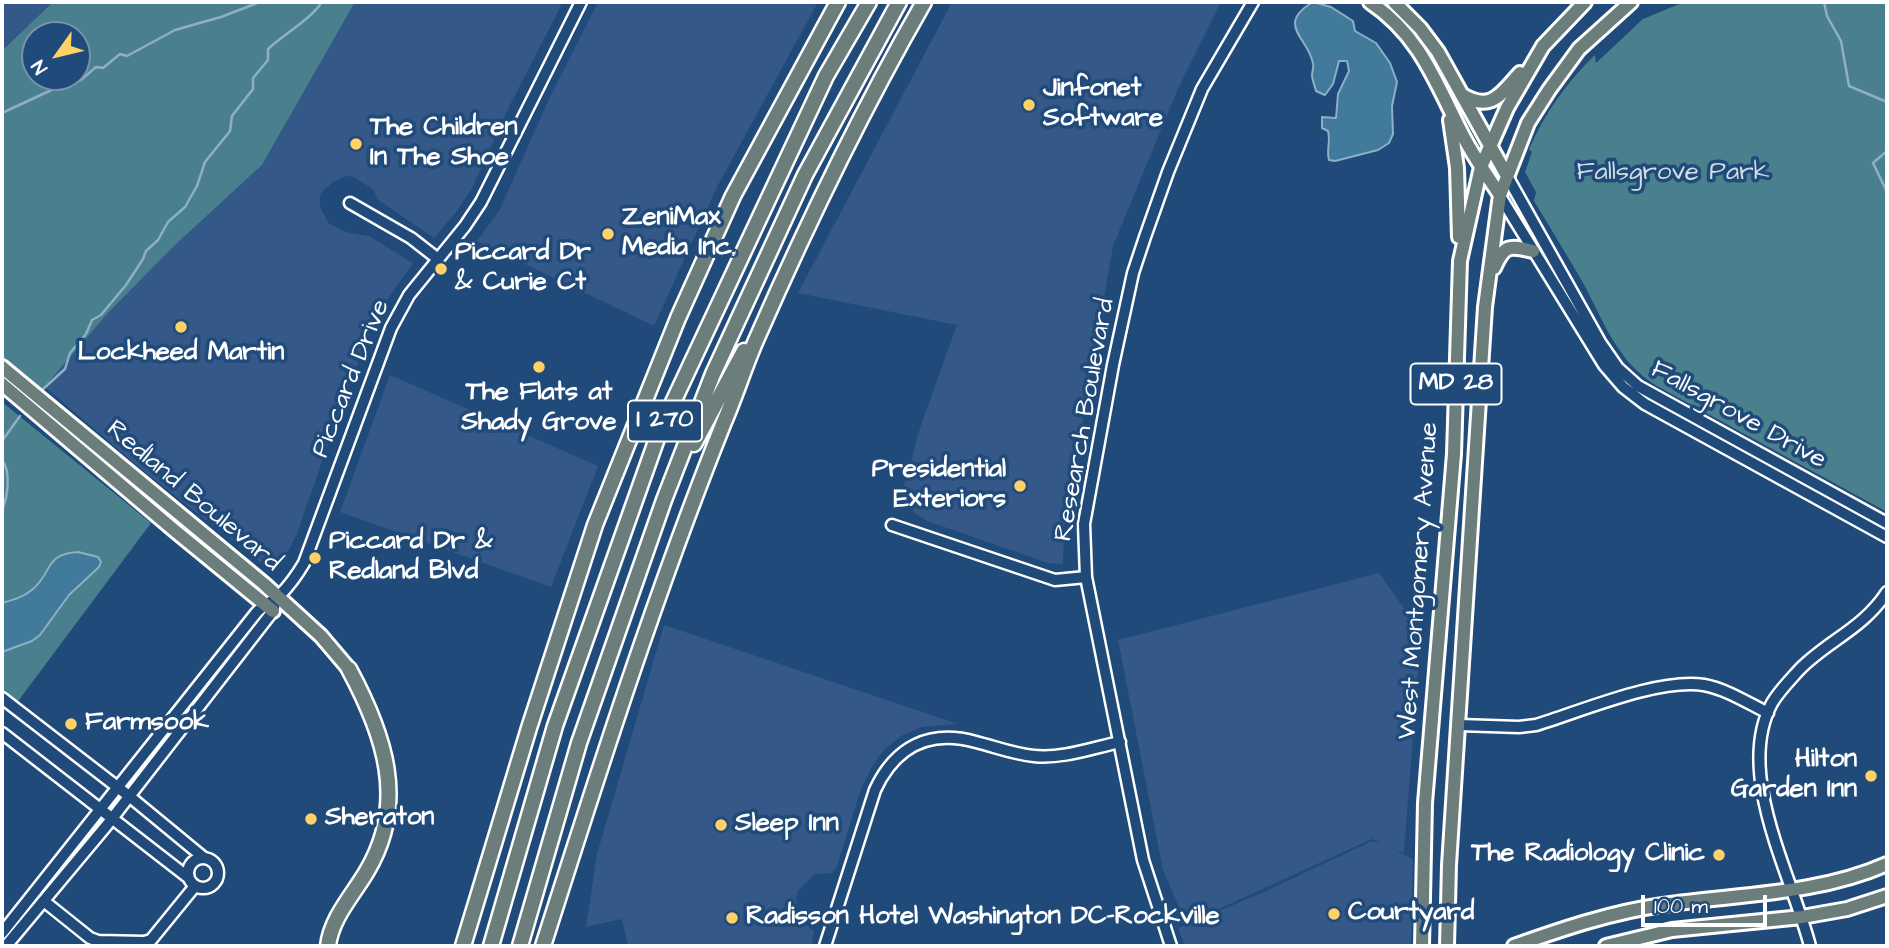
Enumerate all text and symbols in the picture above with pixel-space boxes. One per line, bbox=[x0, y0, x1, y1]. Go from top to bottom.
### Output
north arrow bbox=[21, 21, 91, 91]
text: N bbox=[25, 54, 54, 79]
place label: Jinfonet Software bbox=[1043, 74, 1163, 136]
marker: Jinfonet Software bbox=[1021, 97, 1037, 113]
place label: The Children In The Shoe bbox=[370, 113, 518, 174]
marker: The Children In The Shoe bbox=[348, 136, 364, 152]
park label: Fallsgrove Park bbox=[1577, 158, 1769, 190]
place label: ZeniMax Media Inc. bbox=[622, 203, 736, 264]
marker: ZeniMax Media Inc. bbox=[600, 226, 616, 242]
place label: Piccard Dr & Curie Ct bbox=[455, 238, 591, 300]
marker: Piccard Dr & Curie Ct bbox=[433, 261, 449, 277]
street label: Piccard Drive bbox=[306, 296, 398, 462]
street label: Research Boulevard bbox=[1049, 296, 1123, 544]
marker: Lockheed Martin bbox=[173, 319, 189, 335]
place label: Lockheed Martin bbox=[78, 338, 284, 370]
street label: Fallsgrove Drive bbox=[1645, 355, 1831, 477]
marker: The Flats at Shady Grove bbox=[531, 359, 547, 375]
road number: MD 28 bbox=[1410, 363, 1502, 404]
place label: The Flats at Shady Grove bbox=[461, 378, 617, 440]
road number: I 270 bbox=[628, 400, 702, 442]
street label: Redland Boulevard bbox=[99, 415, 287, 579]
street label: West Montgomery Avenue bbox=[1393, 421, 1447, 741]
place label: Presidential Exteriors bbox=[872, 455, 1006, 516]
marker: Presidential Exteriors bbox=[1012, 478, 1028, 494]
place label: Piccard Dr & Redland Blvd bbox=[329, 527, 493, 588]
marker: Piccard Dr & Redland Blvd bbox=[307, 550, 323, 566]
place label: Farmsook bbox=[85, 708, 209, 740]
marker: Farmsook bbox=[63, 716, 79, 732]
place label: Hilton Garden Inn bbox=[1731, 745, 1857, 806]
marker: Hilton Garden Inn bbox=[1863, 768, 1879, 784]
place label: Sheraton bbox=[325, 803, 434, 835]
place label: Sleep Inn bbox=[735, 809, 839, 841]
marker: Sheraton bbox=[303, 811, 319, 827]
marker: Sleep Inn bbox=[713, 817, 729, 833]
place label: The Radiology Clinic bbox=[1471, 839, 1705, 871]
marker: The Radiology Clinic bbox=[1711, 847, 1727, 863]
scale bar bbox=[1644, 881, 1770, 925]
text: 100 m bbox=[1654, 892, 1708, 921]
place label: Courtyard bbox=[1348, 898, 1474, 930]
place label: Radisson Hotel Washington DC-Rockville bbox=[746, 902, 1220, 934]
marker: Courtyard bbox=[1326, 906, 1342, 922]
marker: Radisson Hotel Washington DC-Rockville bbox=[724, 910, 740, 926]

